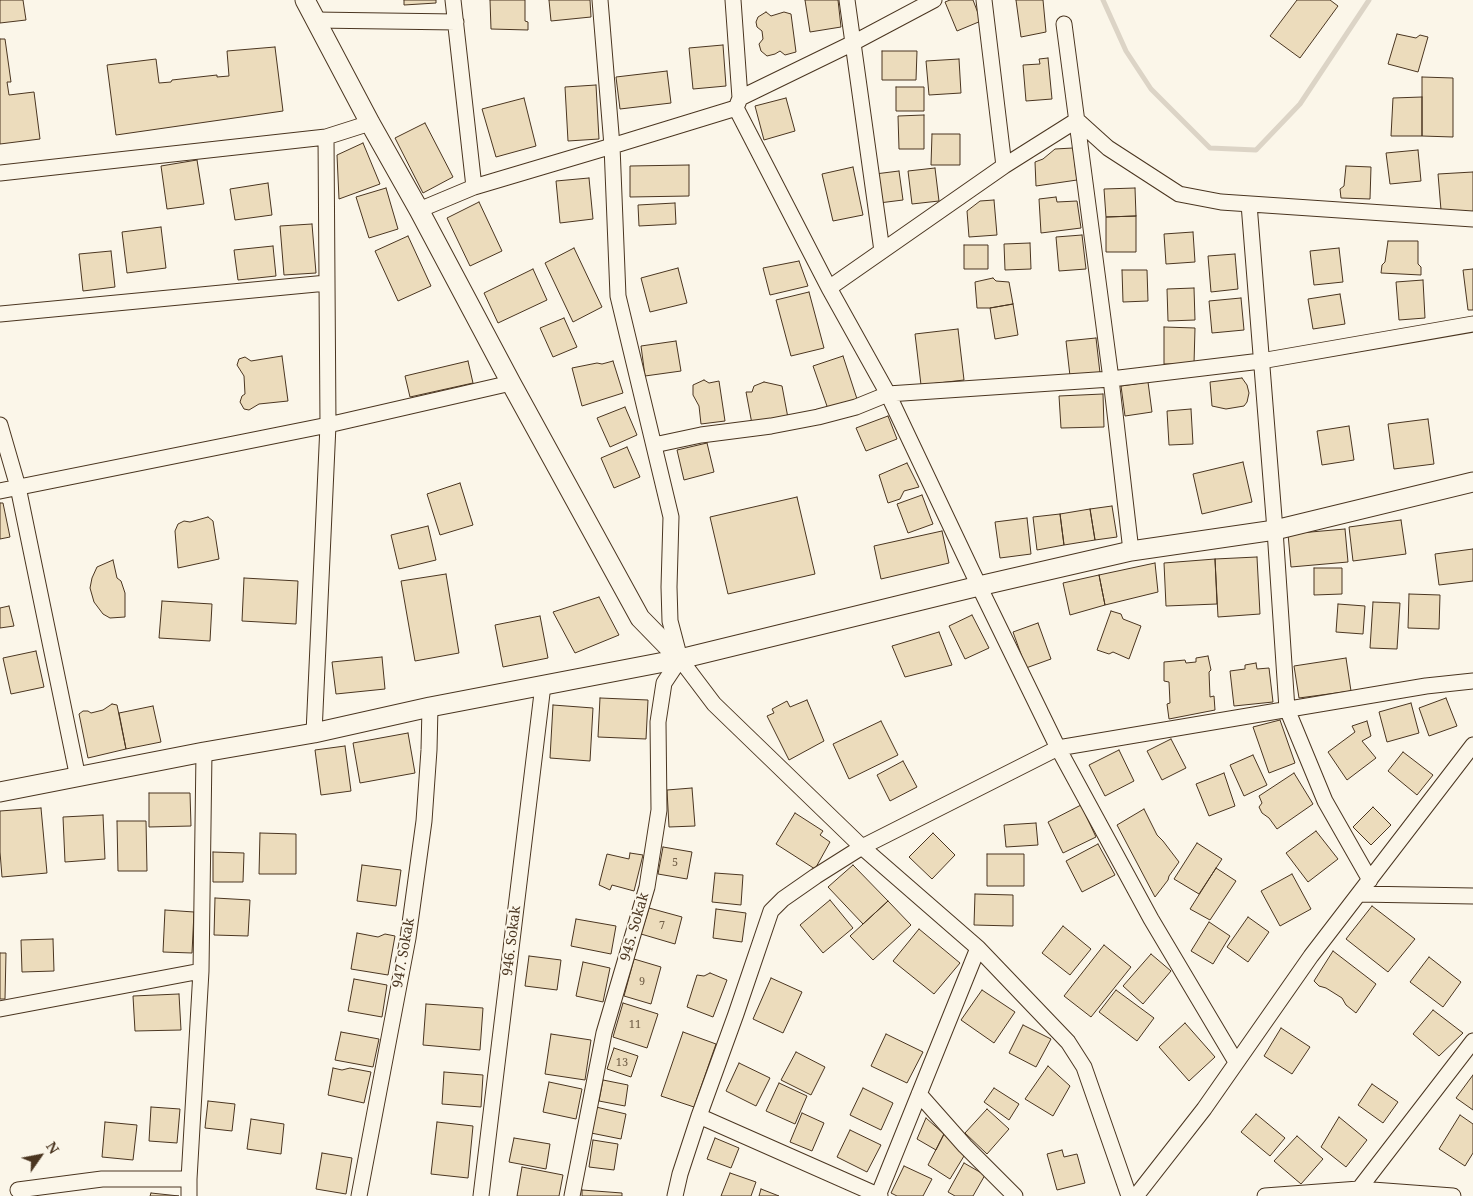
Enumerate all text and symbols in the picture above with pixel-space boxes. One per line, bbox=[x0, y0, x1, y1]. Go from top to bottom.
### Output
house number: 5 bbox=[672, 856, 678, 870]
street label: 945. Sokak bbox=[617, 891, 653, 963]
street label: 946. Sokak bbox=[499, 905, 525, 977]
street label: 947. Sokak bbox=[390, 917, 418, 989]
house number: 7 bbox=[659, 919, 665, 933]
house number: 9 bbox=[639, 975, 645, 989]
house number: 11 bbox=[629, 1018, 641, 1032]
house number: 13 bbox=[616, 1056, 628, 1070]
north arrow bbox=[15, 1131, 65, 1181]
text: N bbox=[42, 1138, 64, 1157]

